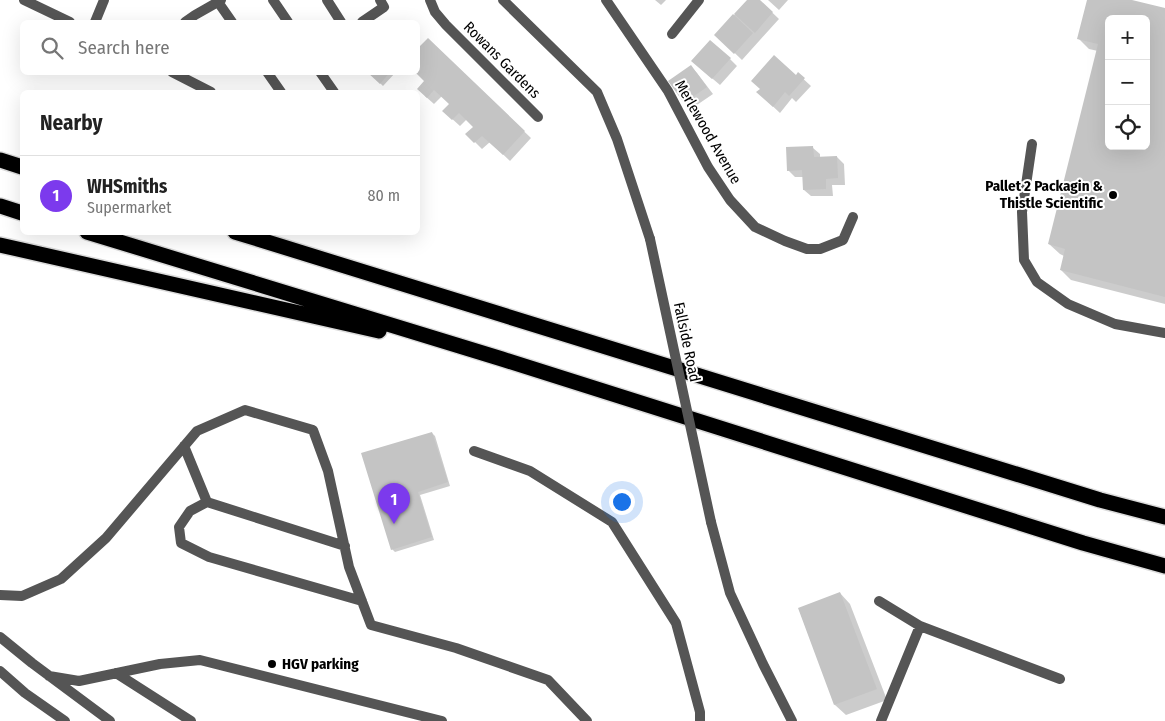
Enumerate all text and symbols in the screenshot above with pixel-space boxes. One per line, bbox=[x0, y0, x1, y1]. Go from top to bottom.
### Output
map controls bbox=[1105, 15, 1150, 150]
button: + bbox=[1105, 15, 1150, 60]
street label: Rowans Gardens bbox=[460, 18, 544, 102]
search box bbox=[20, 20, 420, 75]
icon: search bbox=[38, 34, 66, 62]
text: Search here bbox=[78, 36, 170, 59]
button: − bbox=[1105, 60, 1150, 105]
street label: Merlewood Avenue bbox=[671, 77, 745, 187]
button: locate bbox=[1105, 105, 1150, 150]
text: Nearby bbox=[40, 110, 102, 136]
text: WHSmiths bbox=[87, 175, 167, 198]
place label: Pallet 2 Packagin & Thistle Scientific bbox=[985, 177, 1104, 212]
text: 1 bbox=[53, 186, 59, 205]
text: 80 m bbox=[368, 186, 400, 205]
marker: Pallet 2 Packagin & Thistle Scientific bbox=[1107, 189, 1119, 201]
text: Supermarket bbox=[87, 198, 171, 217]
street label: Fallside Road bbox=[670, 300, 704, 384]
pin: 1 bbox=[378, 483, 410, 524]
your location bbox=[609, 489, 635, 515]
place label: HGV parking bbox=[282, 655, 359, 673]
marker: HGV parking bbox=[266, 658, 278, 670]

